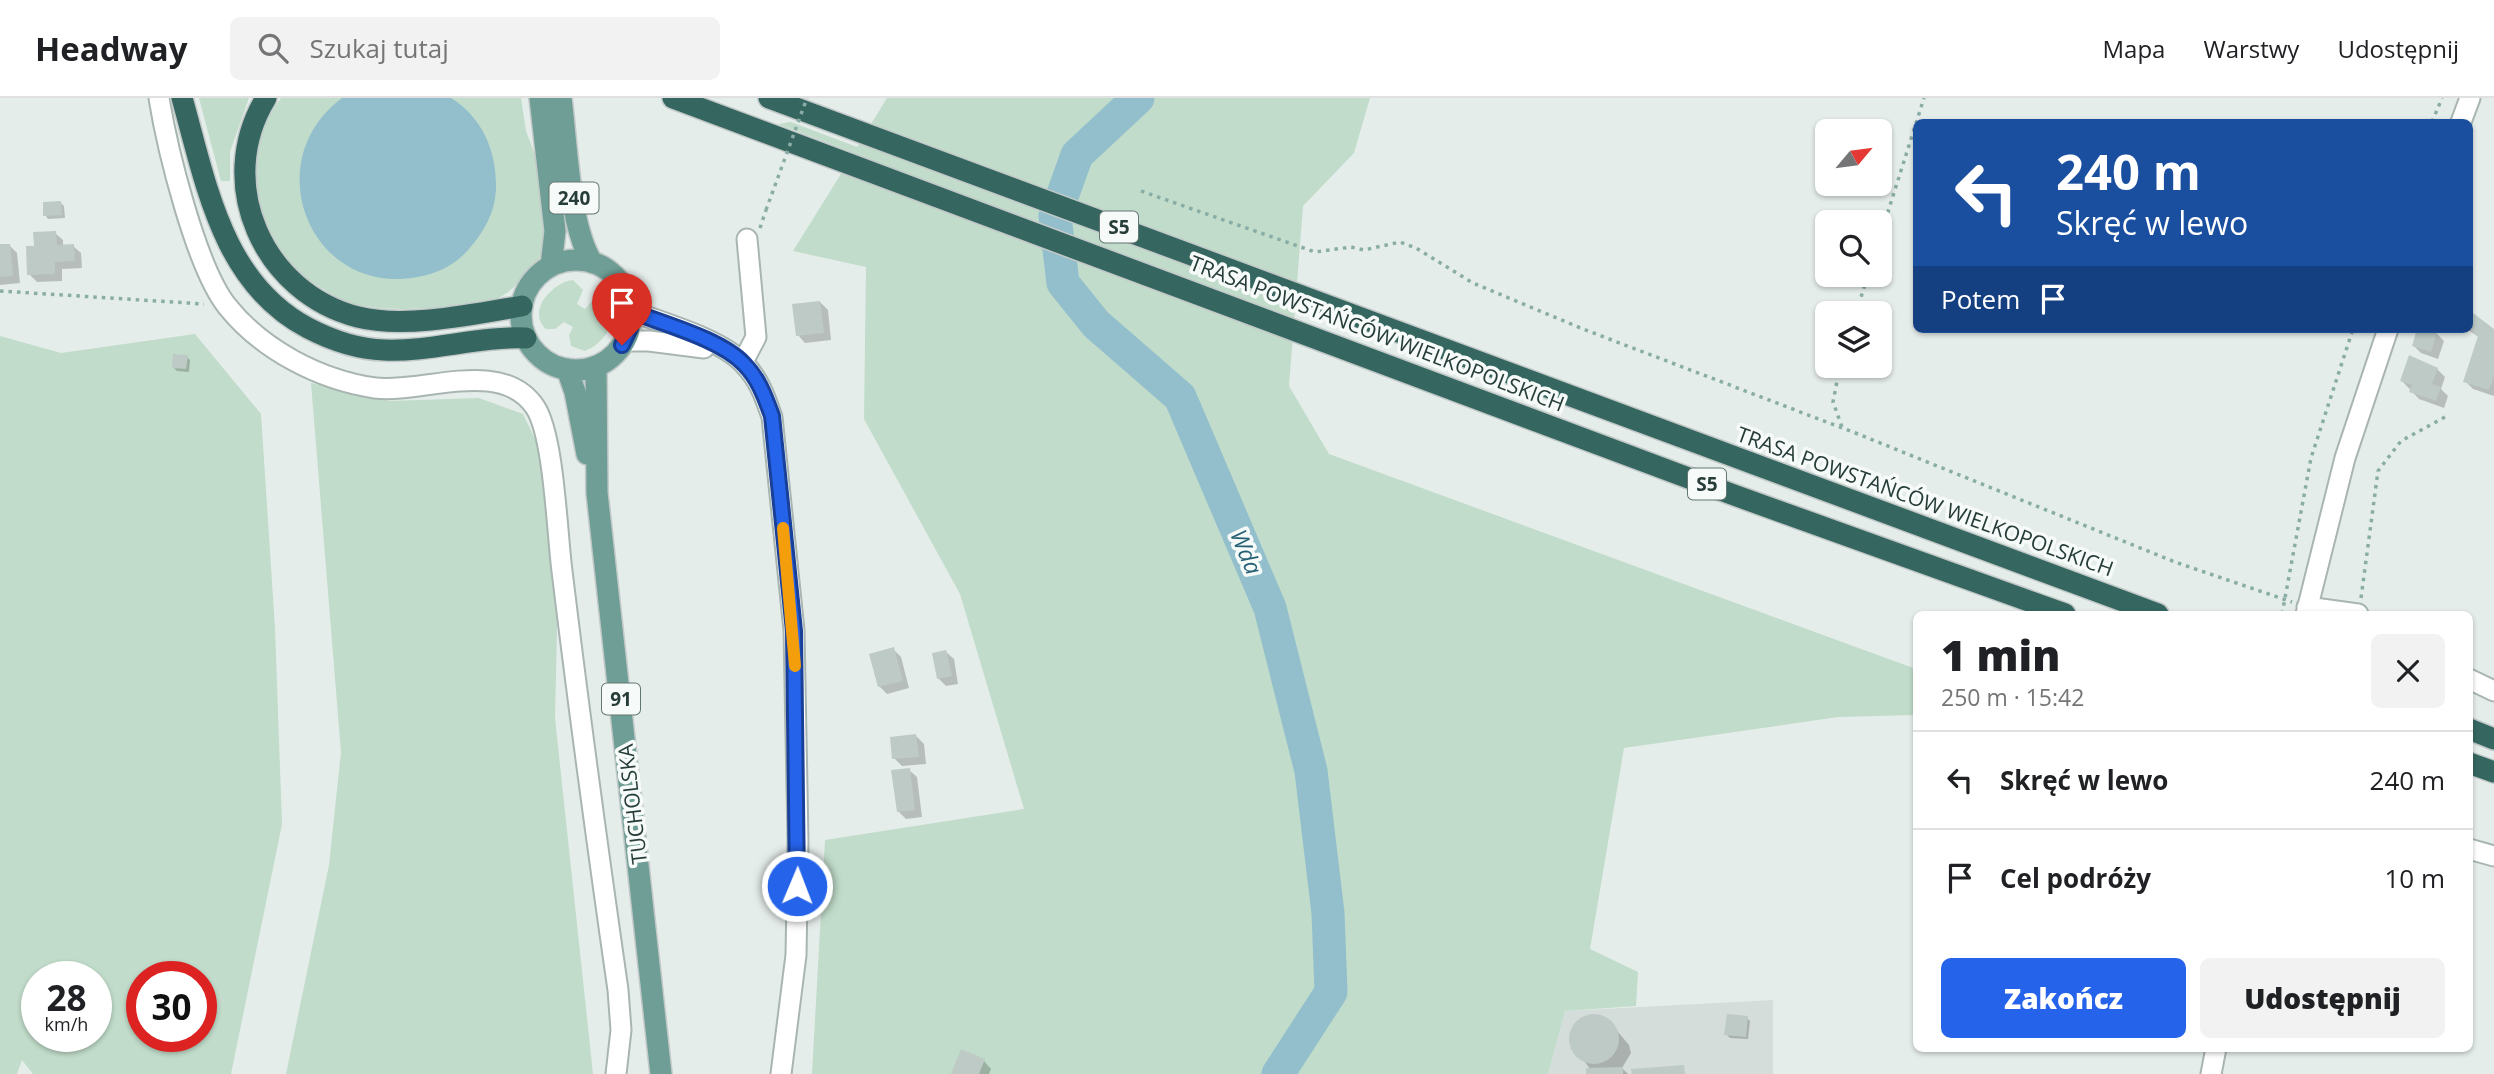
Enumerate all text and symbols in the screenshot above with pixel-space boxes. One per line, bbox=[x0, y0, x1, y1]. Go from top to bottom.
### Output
search box bbox=[230, 17, 720, 80]
text: Headway bbox=[35, 26, 188, 71]
icon: search bbox=[254, 29, 292, 67]
text: Szukaj tutaj bbox=[310, 30, 449, 66]
text: Mapa bbox=[2103, 32, 2165, 65]
text: Warstwy bbox=[2203, 32, 2299, 65]
text: Udostępnij bbox=[2337, 32, 2459, 65]
north arrow bbox=[1815, 119, 1892, 196]
map controls bbox=[1815, 119, 1892, 378]
text: 240 m bbox=[2056, 138, 2201, 204]
icon: left bbox=[1941, 147, 2032, 238]
road number: 240 bbox=[550, 183, 598, 214]
text: Skręć w lewo bbox=[2056, 201, 2248, 244]
button: search bbox=[1815, 210, 1892, 287]
road number: S5 bbox=[1100, 211, 1138, 242]
street label: TRASA POWSTAŃCÓW WIELKOPOLSKICH bbox=[1186, 249, 1569, 418]
pin bbox=[592, 273, 652, 345]
icon: arrive bbox=[2034, 280, 2072, 318]
text: Potem bbox=[1941, 281, 2020, 317]
icon: arrive bbox=[603, 284, 641, 322]
button: layers bbox=[1815, 301, 1892, 378]
street label: TRASA POWSTAŃCÓW WIELKOPOLSKICH bbox=[1733, 420, 2118, 582]
road number: S5 bbox=[1688, 468, 1726, 500]
water label: Wda bbox=[1223, 524, 1271, 579]
text: 1 min bbox=[1941, 626, 2060, 683]
button: close bbox=[2371, 634, 2445, 708]
text: 250 m · 15:42 bbox=[1941, 681, 2084, 713]
road number: 91 bbox=[602, 684, 640, 714]
street label: TUCHOLSKA bbox=[611, 742, 653, 866]
icon: left bbox=[1941, 761, 1979, 799]
text: Skręć w lewo bbox=[2000, 762, 2168, 798]
text: 240 m bbox=[2370, 762, 2445, 798]
position arrow bbox=[760, 849, 834, 923]
icon: arrive bbox=[1941, 859, 1979, 897]
text: Cel podróży bbox=[2000, 860, 2151, 896]
text: 10 m bbox=[2384, 860, 2445, 896]
button: Zakończ bbox=[1941, 958, 2186, 1038]
button: Udostępnij bbox=[2200, 958, 2445, 1038]
speed limit sign: 30 bbox=[126, 961, 217, 1052]
text: 28 bbox=[46, 974, 87, 1021]
text: km/h bbox=[45, 1012, 88, 1036]

